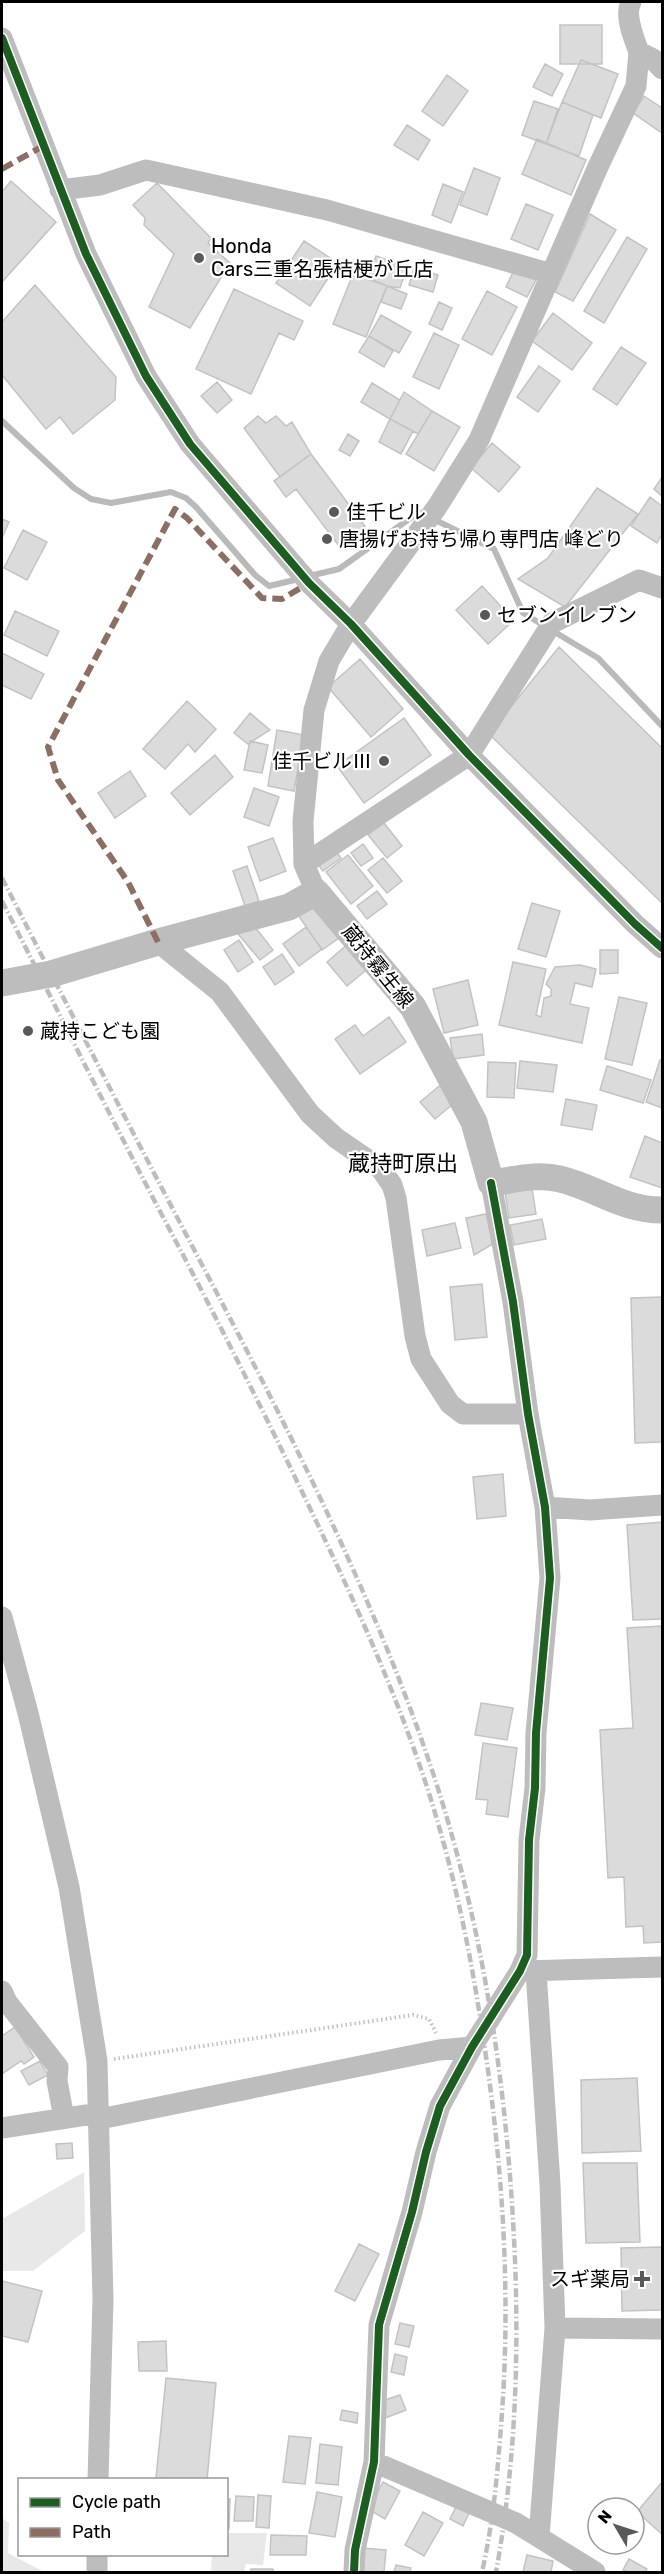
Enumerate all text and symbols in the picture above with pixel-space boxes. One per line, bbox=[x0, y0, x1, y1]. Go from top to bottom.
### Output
place label: Honda Cars三重名張桔梗が丘店 bbox=[211, 234, 433, 281]
marker: Honda Cars三重名張桔梗が丘店 bbox=[192, 251, 206, 265]
place label: 佳千ビル bbox=[346, 500, 426, 524]
marker: 佳千ビル bbox=[327, 505, 341, 519]
place label: 唐揚げお持ち帰り専門店 峰どり bbox=[339, 527, 624, 551]
marker: 唐揚げお持ち帰り専門店 峰どり bbox=[320, 532, 334, 546]
place label: セブンイレブン bbox=[497, 603, 637, 627]
marker: セブンイレブン bbox=[478, 608, 492, 622]
place label: 佳千ビルⅢ bbox=[272, 749, 372, 773]
marker: 佳千ビルⅢ bbox=[377, 754, 391, 768]
street label: 蔵持霧生線 bbox=[337, 920, 419, 1012]
place label: 蔵持こども園 bbox=[40, 1019, 160, 1043]
marker: 蔵持こども園 bbox=[21, 1024, 35, 1038]
district label: 蔵持町原出 bbox=[348, 1150, 458, 1177]
place label: スギ薬局 bbox=[550, 2267, 630, 2291]
marker: スギ薬局 bbox=[635, 2272, 649, 2286]
legend bbox=[18, 2478, 228, 2556]
text: Cycle path bbox=[72, 2491, 161, 2513]
north arrow bbox=[586, 2496, 646, 2556]
text: N bbox=[594, 2506, 616, 2527]
text: Path bbox=[72, 2521, 111, 2543]

